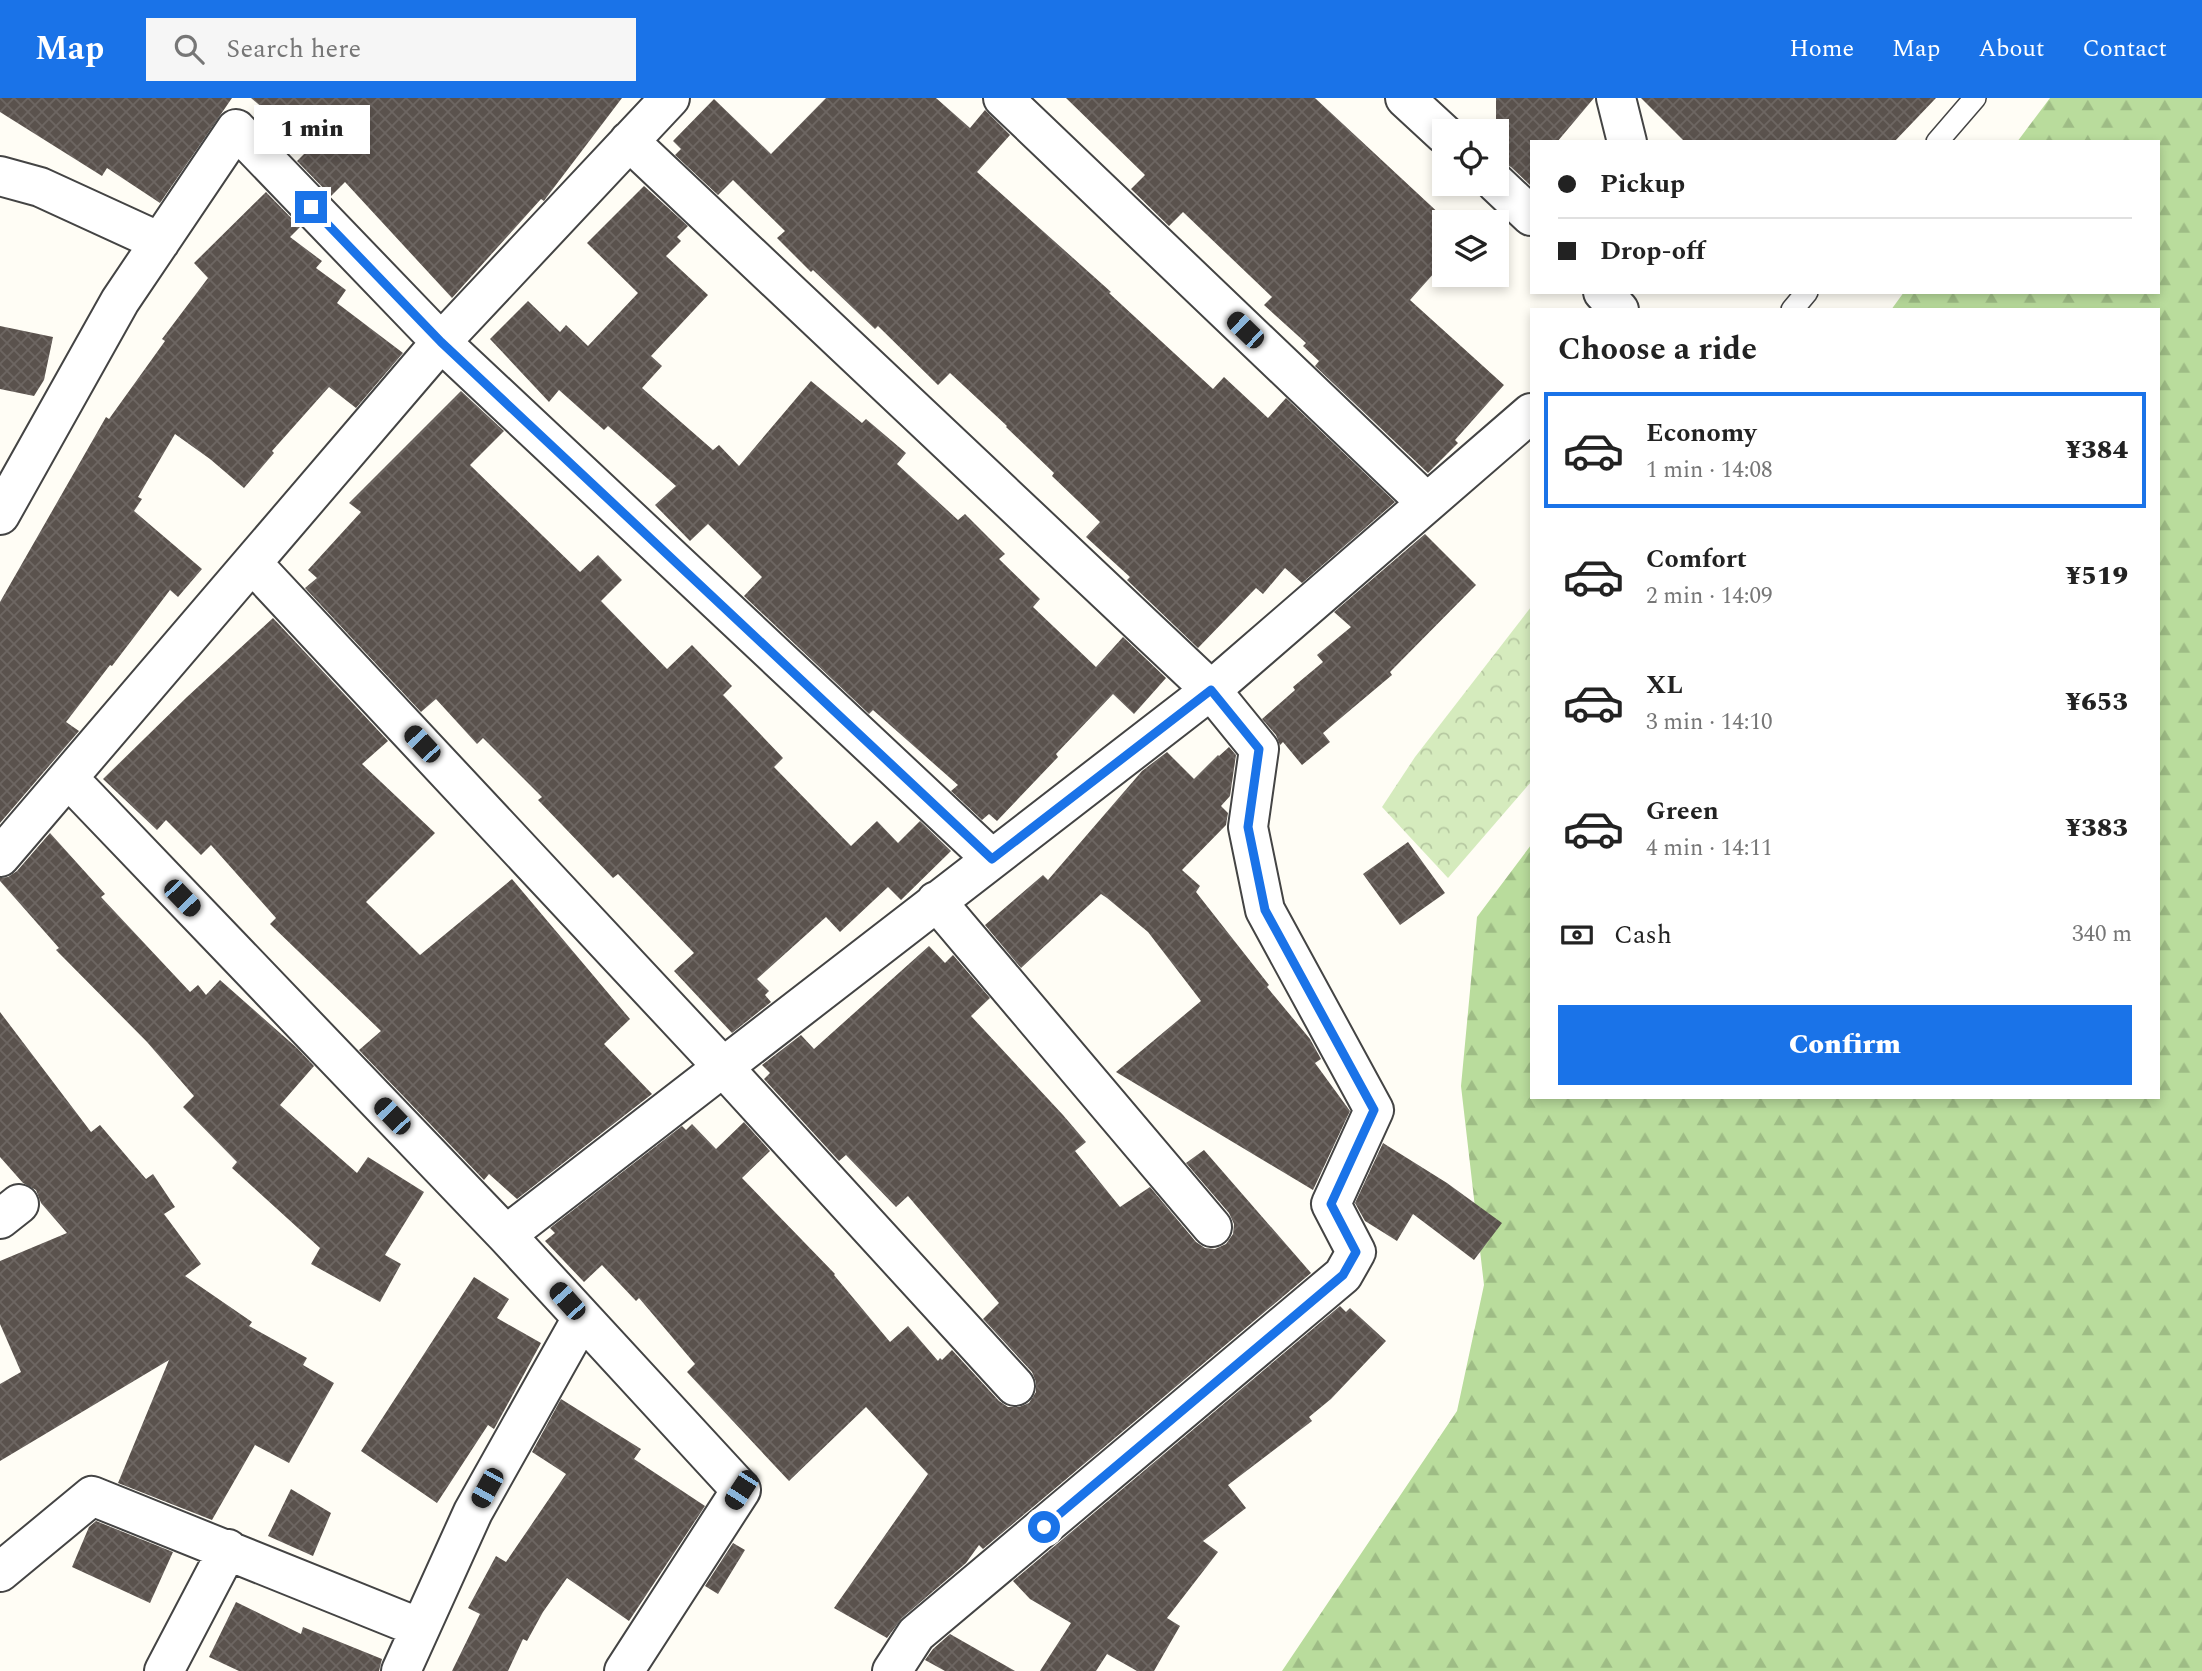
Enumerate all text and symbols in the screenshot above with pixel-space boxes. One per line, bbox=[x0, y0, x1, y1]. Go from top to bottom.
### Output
search box bbox=[146, 18, 636, 81]
text: Map bbox=[35, 24, 104, 74]
text: Search here bbox=[226, 29, 361, 69]
icon: search bbox=[170, 30, 208, 68]
text: Home bbox=[1789, 31, 1854, 67]
text: Map bbox=[1892, 31, 1940, 67]
text: About bbox=[1978, 31, 2044, 67]
text: Contact bbox=[2082, 31, 2167, 67]
callout: 1 min bbox=[253, 105, 369, 154]
text: 1 min bbox=[280, 112, 344, 147]
map controls bbox=[1432, 119, 1509, 287]
button: locate bbox=[1432, 119, 1509, 196]
text: Pickup bbox=[1600, 164, 1685, 204]
route end bbox=[295, 191, 327, 223]
button: layers bbox=[1432, 210, 1509, 287]
text: Drop-off bbox=[1600, 231, 1705, 271]
car bbox=[1223, 308, 1268, 352]
text: Choose a ride bbox=[1558, 325, 1757, 374]
text: Economy bbox=[1646, 413, 1756, 453]
icon: car bbox=[1562, 419, 1625, 482]
text: ¥384 bbox=[2066, 430, 2128, 470]
text: 1 min · 14:08 bbox=[1646, 453, 1773, 488]
text: Comfort bbox=[1646, 539, 1747, 579]
icon: car bbox=[1562, 545, 1625, 608]
text: ¥519 bbox=[2066, 556, 2128, 596]
text: 2 min · 14:09 bbox=[1646, 579, 1773, 614]
text: XL bbox=[1646, 665, 1683, 705]
icon: car bbox=[1562, 671, 1625, 734]
text: ¥653 bbox=[2066, 682, 2128, 722]
text: 3 min · 14:10 bbox=[1646, 705, 1773, 740]
car bbox=[400, 721, 445, 767]
text: Green bbox=[1646, 791, 1719, 831]
icon: car bbox=[1562, 797, 1625, 860]
text: ¥383 bbox=[2066, 808, 2128, 848]
text: 4 min · 14:11 bbox=[1646, 831, 1773, 866]
car bbox=[160, 876, 205, 920]
text: Cash bbox=[1614, 915, 1672, 955]
icon: cash bbox=[1558, 916, 1596, 954]
text: 340 m bbox=[2072, 917, 2132, 952]
button: Confirm bbox=[1558, 1005, 2132, 1085]
car bbox=[370, 1094, 415, 1138]
car bbox=[546, 1278, 589, 1324]
car bbox=[468, 1465, 507, 1511]
car bbox=[721, 1467, 762, 1513]
route start bbox=[1028, 1511, 1060, 1543]

